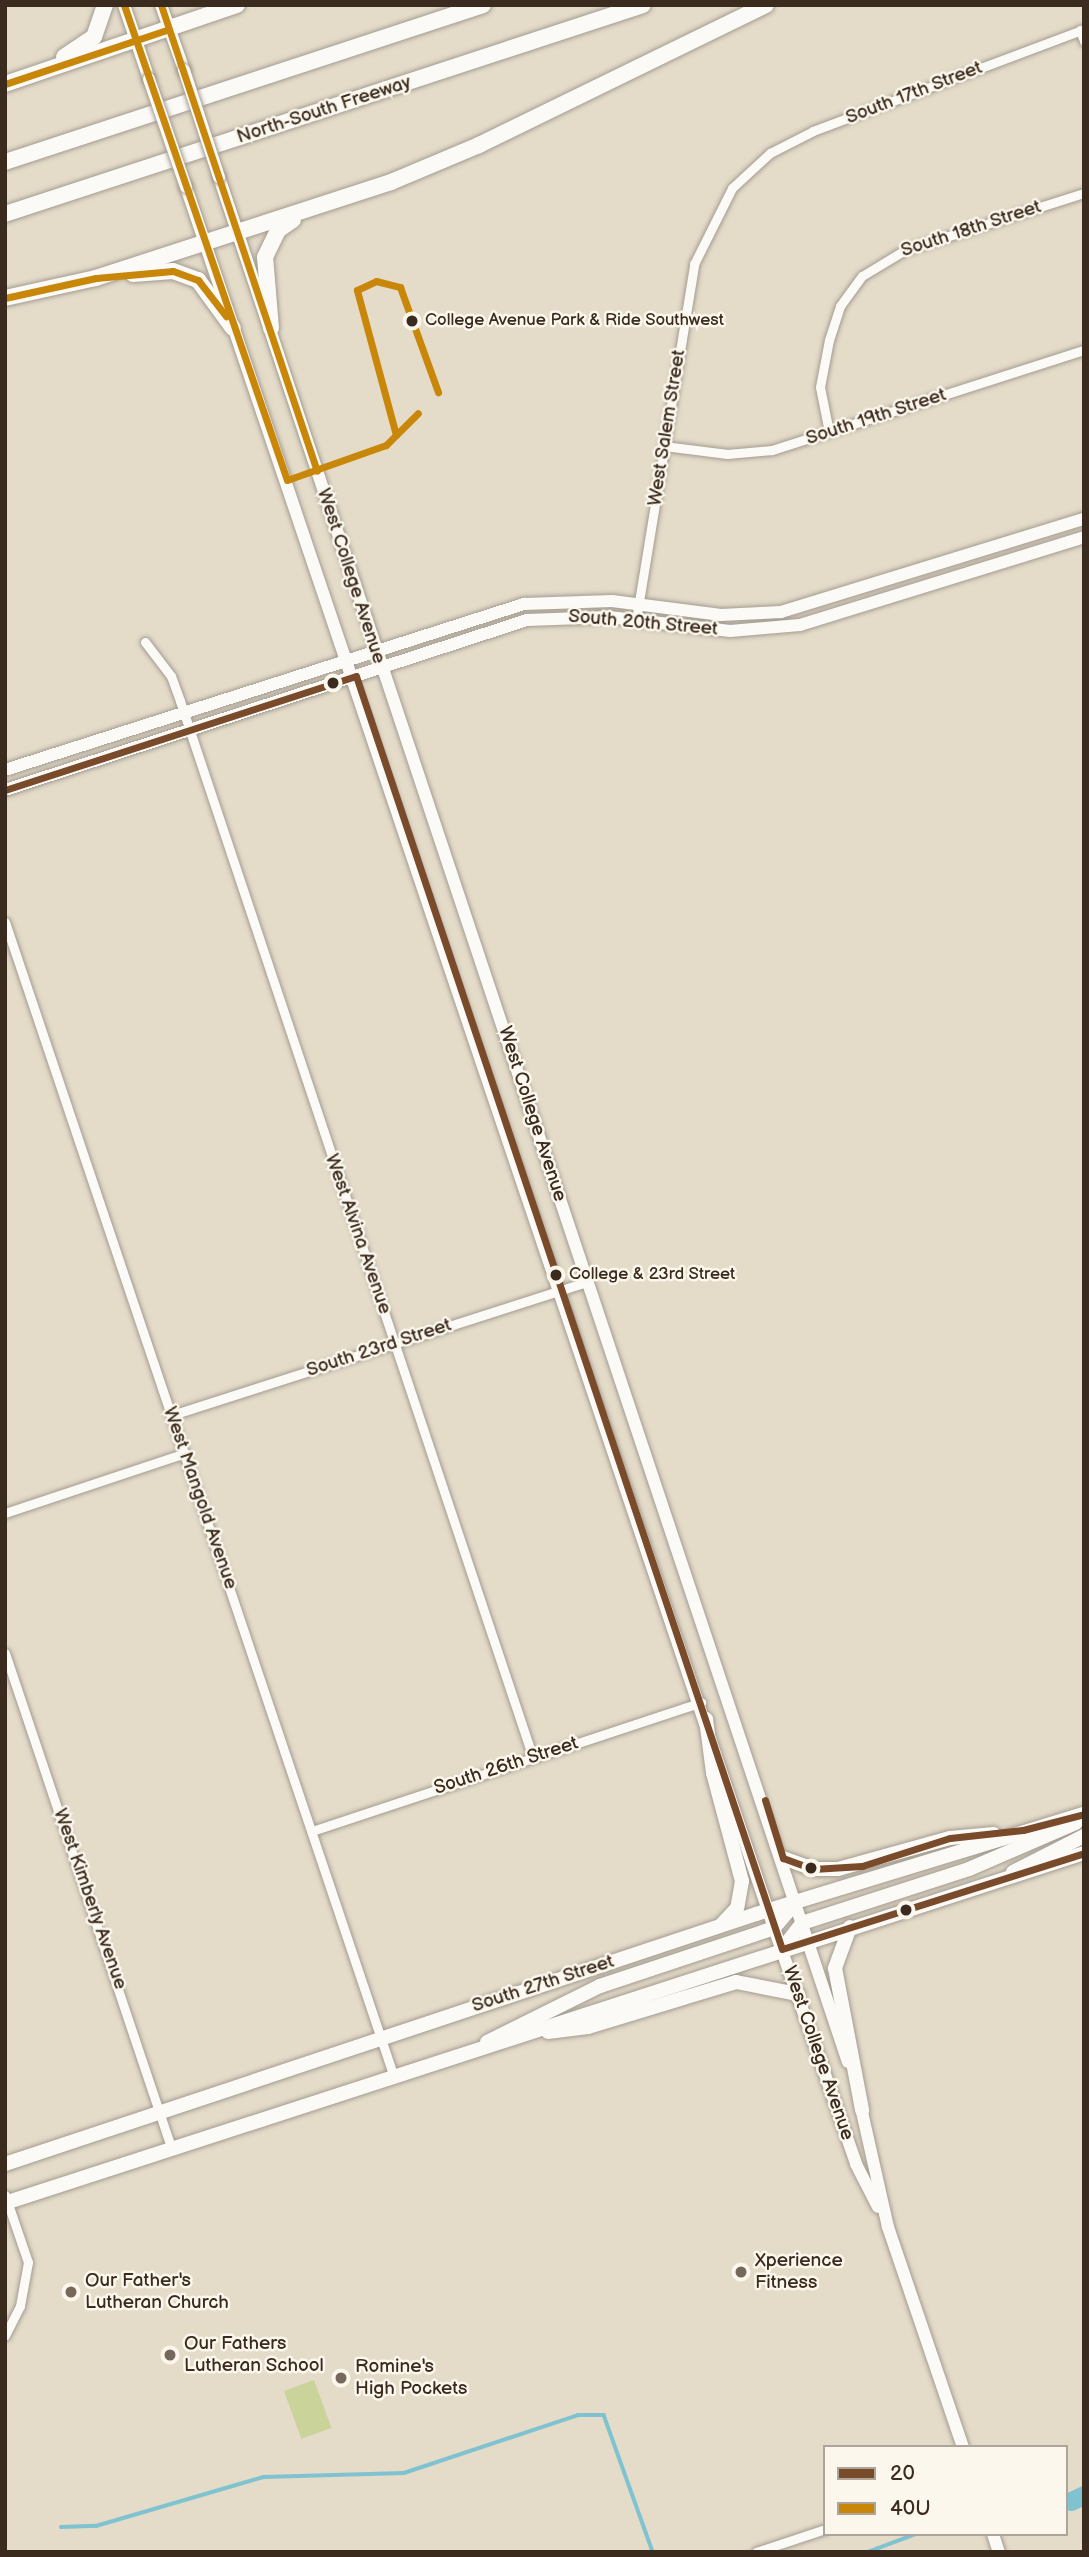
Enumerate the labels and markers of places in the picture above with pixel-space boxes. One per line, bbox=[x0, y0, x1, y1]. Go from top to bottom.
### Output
place label: College Avenue Park & Ride Southwest bbox=[425, 311, 724, 331]
marker: College Avenue Park & Ride Southwest bbox=[405, 314, 419, 328]
unlabelled marker bbox=[326, 676, 340, 690]
place label: College & 23rd Street bbox=[569, 1265, 736, 1285]
marker: College & 23rd Street bbox=[549, 1268, 563, 1282]
unlabelled marker bbox=[804, 1861, 818, 1875]
unlabelled marker bbox=[899, 1903, 913, 1917]
place label: Xperience Fitness bbox=[755, 2250, 843, 2294]
marker: Xperience Fitness bbox=[733, 2264, 749, 2280]
place label: Our Father's Lutheran Church bbox=[85, 2270, 229, 2314]
marker: Our Father's Lutheran Church bbox=[63, 2284, 79, 2300]
place label: Our Fathers Lutheran School bbox=[184, 2333, 324, 2377]
marker: Our Fathers Lutheran School bbox=[162, 2347, 178, 2363]
place label: Romine's High Pockets bbox=[355, 2356, 467, 2400]
marker: Romine's High Pockets bbox=[333, 2370, 349, 2386]

